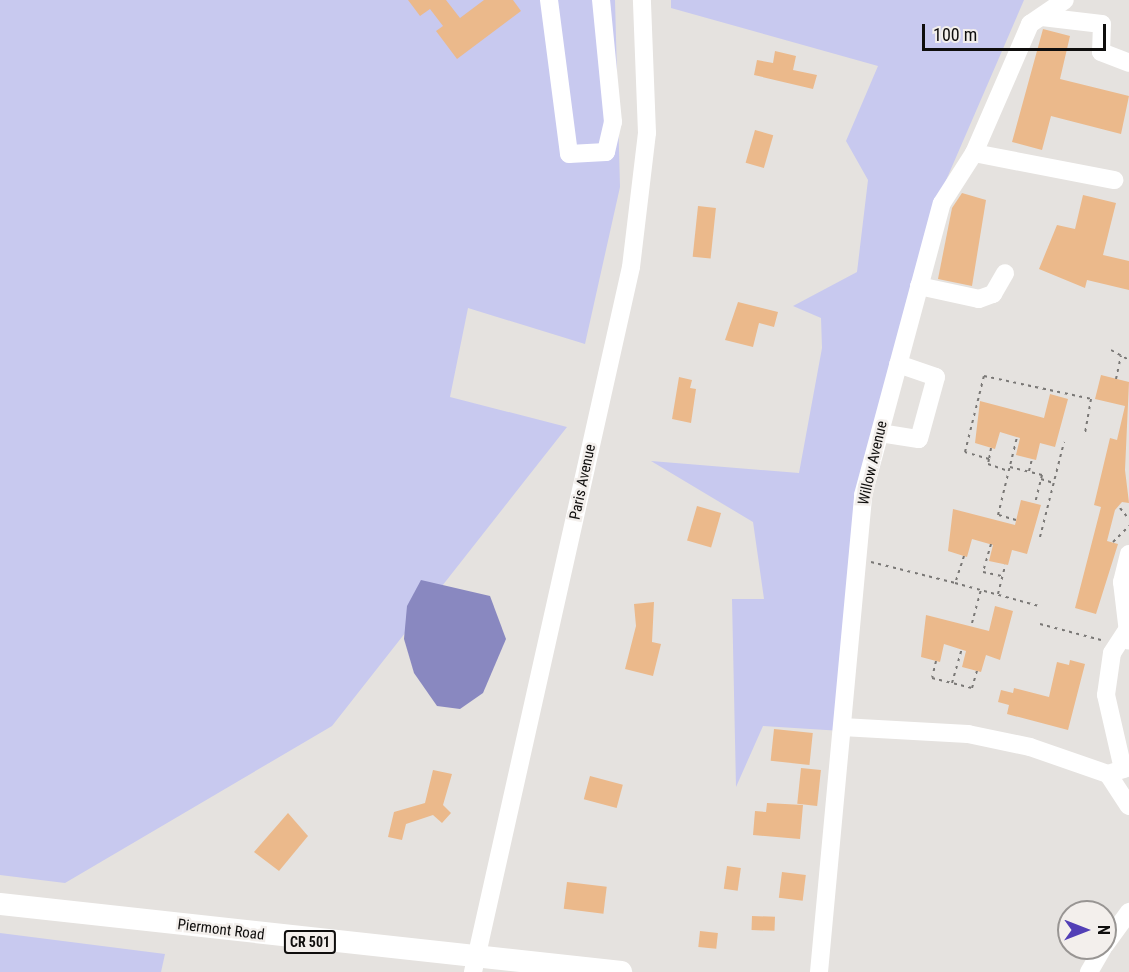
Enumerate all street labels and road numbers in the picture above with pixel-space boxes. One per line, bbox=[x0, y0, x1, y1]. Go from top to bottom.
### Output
street label: Willow Avenue bbox=[855, 419, 891, 507]
street label: Paris Avenue bbox=[566, 443, 600, 521]
street label: Piermont Road bbox=[177, 916, 265, 944]
road number: CR 501 bbox=[283, 931, 337, 953]

